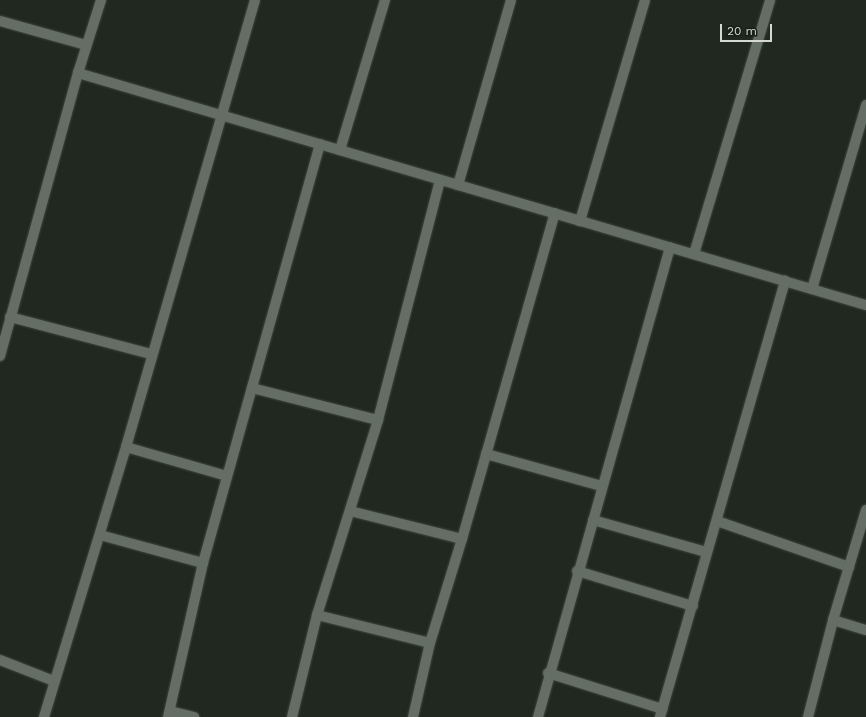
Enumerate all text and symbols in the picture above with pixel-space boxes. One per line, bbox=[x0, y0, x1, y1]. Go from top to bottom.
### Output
scale bar bbox=[722, 16, 774, 42]
text: 20 m bbox=[727, 24, 757, 38]

